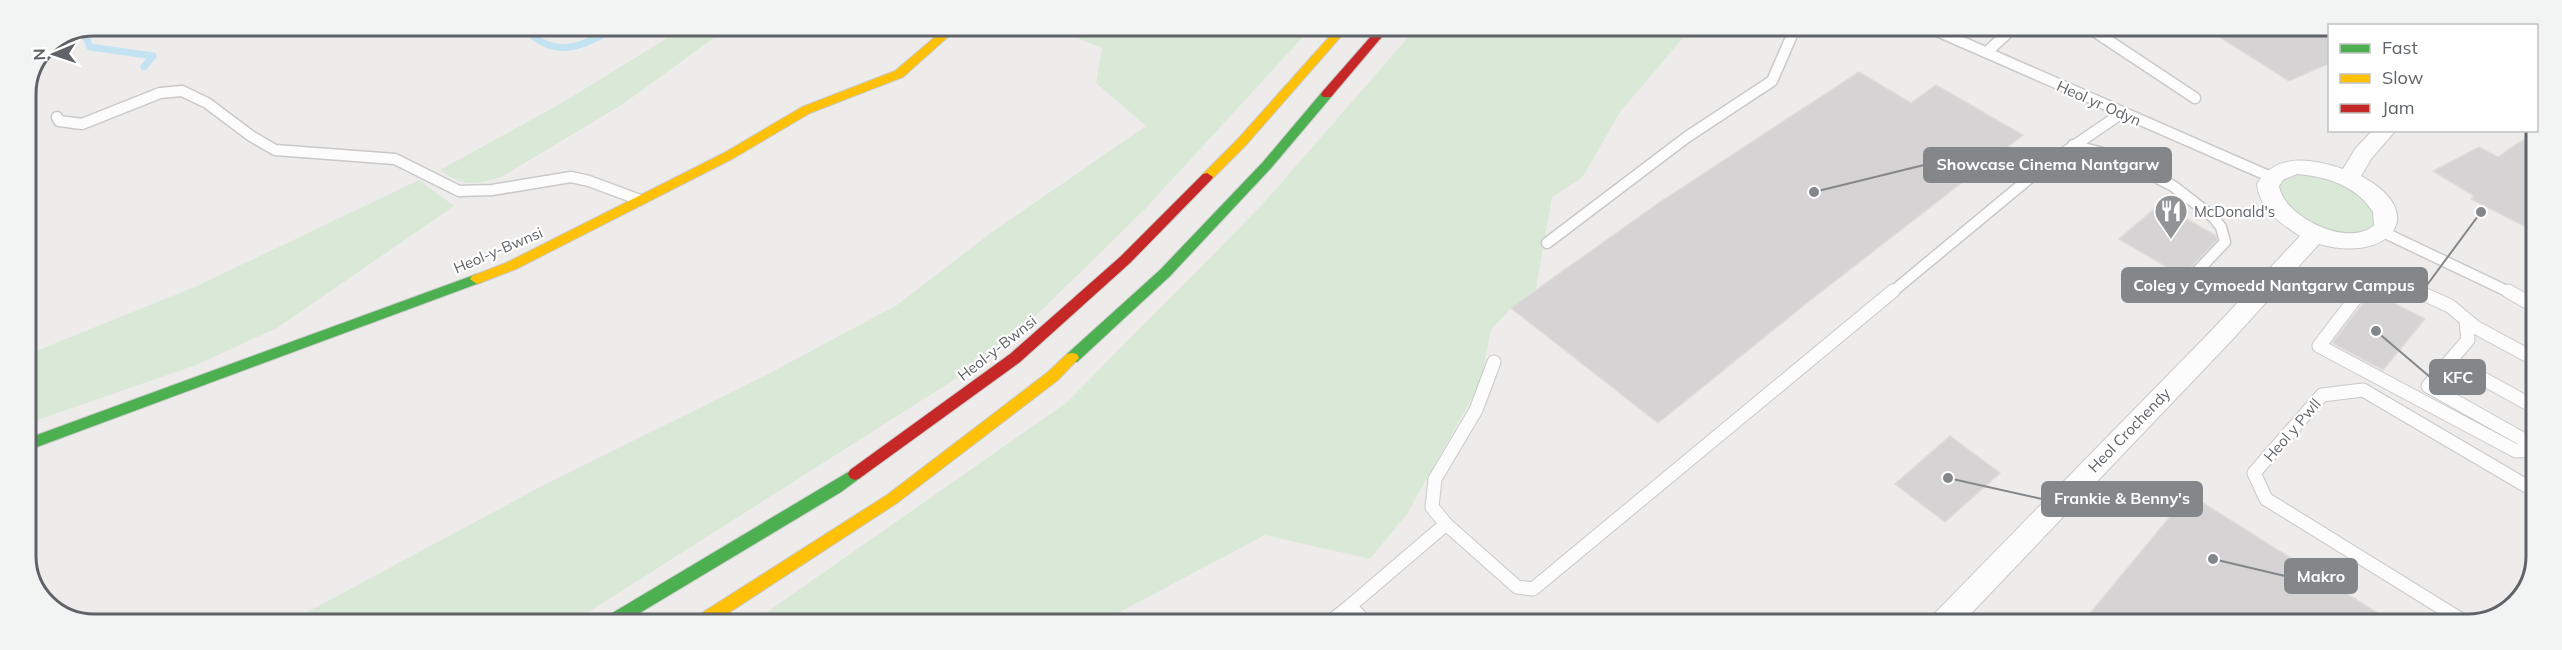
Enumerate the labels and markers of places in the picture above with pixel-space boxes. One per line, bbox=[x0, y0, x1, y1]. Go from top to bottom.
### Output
callout: Showcase Cinema Nantgarw bbox=[1924, 148, 2171, 182]
restaurant icon: McDonald's bbox=[2153, 193, 2189, 240]
place label: McDonald's bbox=[2194, 202, 2275, 221]
callout: Coleg y Cymoedd Nantgarw Campus bbox=[2122, 268, 2427, 302]
callout: KFC bbox=[2430, 360, 2485, 394]
callout: Frankie & Benny's bbox=[2042, 482, 2202, 516]
callout: Makro bbox=[2285, 559, 2357, 593]

